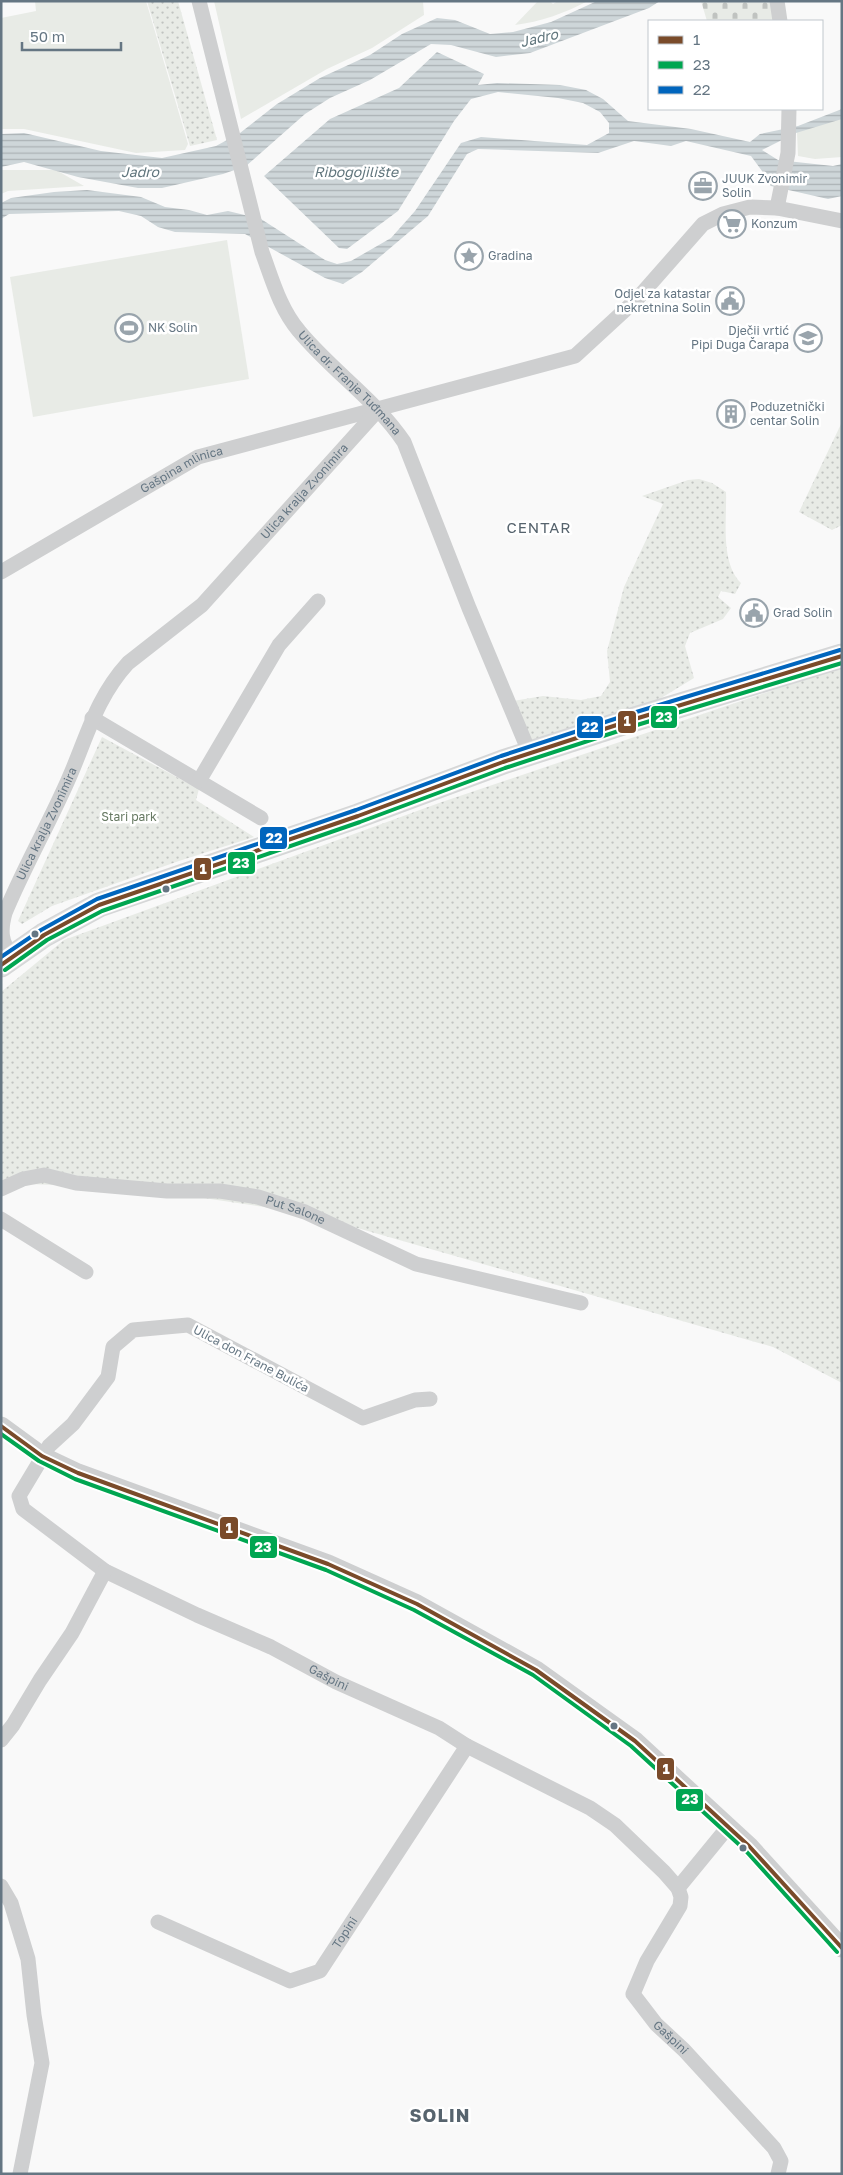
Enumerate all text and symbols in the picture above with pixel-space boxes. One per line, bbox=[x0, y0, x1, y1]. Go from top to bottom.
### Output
scale bar bbox=[22, 20, 121, 52]
legend bbox=[648, 20, 823, 110]
water label: Jadro bbox=[518, 25, 561, 50]
text: 50 m bbox=[30, 27, 65, 45]
text: 1 bbox=[693, 30, 700, 48]
text: 23 bbox=[693, 55, 710, 73]
text: 22 bbox=[693, 80, 710, 98]
water label: Jadro bbox=[121, 163, 161, 180]
water label: Ribogojilište bbox=[314, 163, 399, 180]
office icon: JUUK Zvonimir Solin bbox=[688, 171, 718, 201]
place label: JUUK Zvonimir Solin bbox=[722, 171, 808, 200]
supermarket icon: Konzum bbox=[717, 209, 747, 239]
place label: Konzum bbox=[751, 216, 798, 231]
place icon: Gradina bbox=[454, 241, 484, 271]
place label: Gradina bbox=[488, 248, 533, 263]
place label: Odjel za katastar nekretnina Solin bbox=[614, 286, 711, 315]
public building icon: Odjel za katastar nekretnina Solin bbox=[715, 286, 745, 316]
sports icon: NK Solin bbox=[114, 313, 144, 343]
place label: NK Solin bbox=[148, 320, 198, 335]
place label: Dječji vrtić Pipi Duga Čarapa bbox=[691, 323, 789, 352]
school or university icon: Dječji vrtić Pipi Duga Čarapa bbox=[793, 323, 823, 353]
street label: Ulica dr. Franje Tuđmana bbox=[295, 327, 405, 438]
building icon: Poduzetnički centar Solin bbox=[716, 399, 746, 429]
place label: Poduzetnički centar Solin bbox=[750, 399, 825, 428]
street label: Ulica kralja Zvonimira bbox=[257, 440, 351, 542]
street label: Gašpina mlinica bbox=[137, 443, 224, 496]
district label: CENTAR bbox=[506, 518, 572, 536]
public building icon: Grad Solin bbox=[739, 598, 769, 628]
place label: Grad Solin bbox=[773, 605, 833, 620]
line badge: 23 bbox=[650, 705, 678, 729]
text: 23 bbox=[655, 708, 673, 725]
line badge: 1 bbox=[617, 710, 637, 734]
text: 1 bbox=[623, 712, 631, 729]
line badge: 22 bbox=[576, 715, 604, 739]
text: 22 bbox=[581, 718, 599, 735]
street label: Ulica kralja Zvonimira bbox=[13, 765, 80, 883]
park label: Stari park bbox=[101, 809, 157, 824]
line badge: 22 bbox=[259, 826, 288, 850]
text: 22 bbox=[265, 829, 283, 846]
line badge: 23 bbox=[227, 851, 256, 875]
text: 23 bbox=[232, 854, 250, 871]
line badge: 1 bbox=[193, 857, 212, 881]
text: 1 bbox=[199, 860, 207, 877]
unlabelled marker bbox=[161, 884, 171, 894]
unlabelled marker bbox=[30, 929, 40, 939]
street label: Put Salone bbox=[264, 1192, 328, 1228]
street label: Ulica don Frane Bulića bbox=[191, 1322, 312, 1395]
line badge: 1 bbox=[219, 1516, 239, 1540]
text: 1 bbox=[225, 1519, 233, 1536]
line badge: 23 bbox=[249, 1535, 278, 1559]
text: 23 bbox=[254, 1538, 272, 1555]
street label: Gašpini bbox=[306, 1661, 351, 1694]
unlabelled marker bbox=[609, 1721, 619, 1731]
line badge: 1 bbox=[656, 1757, 675, 1781]
text: 1 bbox=[662, 1760, 670, 1777]
line badge: 23 bbox=[675, 1788, 704, 1812]
text: 23 bbox=[681, 1790, 699, 1807]
unlabelled marker bbox=[738, 1843, 748, 1853]
street label: Topini bbox=[329, 1914, 360, 1951]
street label: Gašpini bbox=[650, 2017, 692, 2057]
district label: SOLIN bbox=[410, 2104, 470, 2126]

